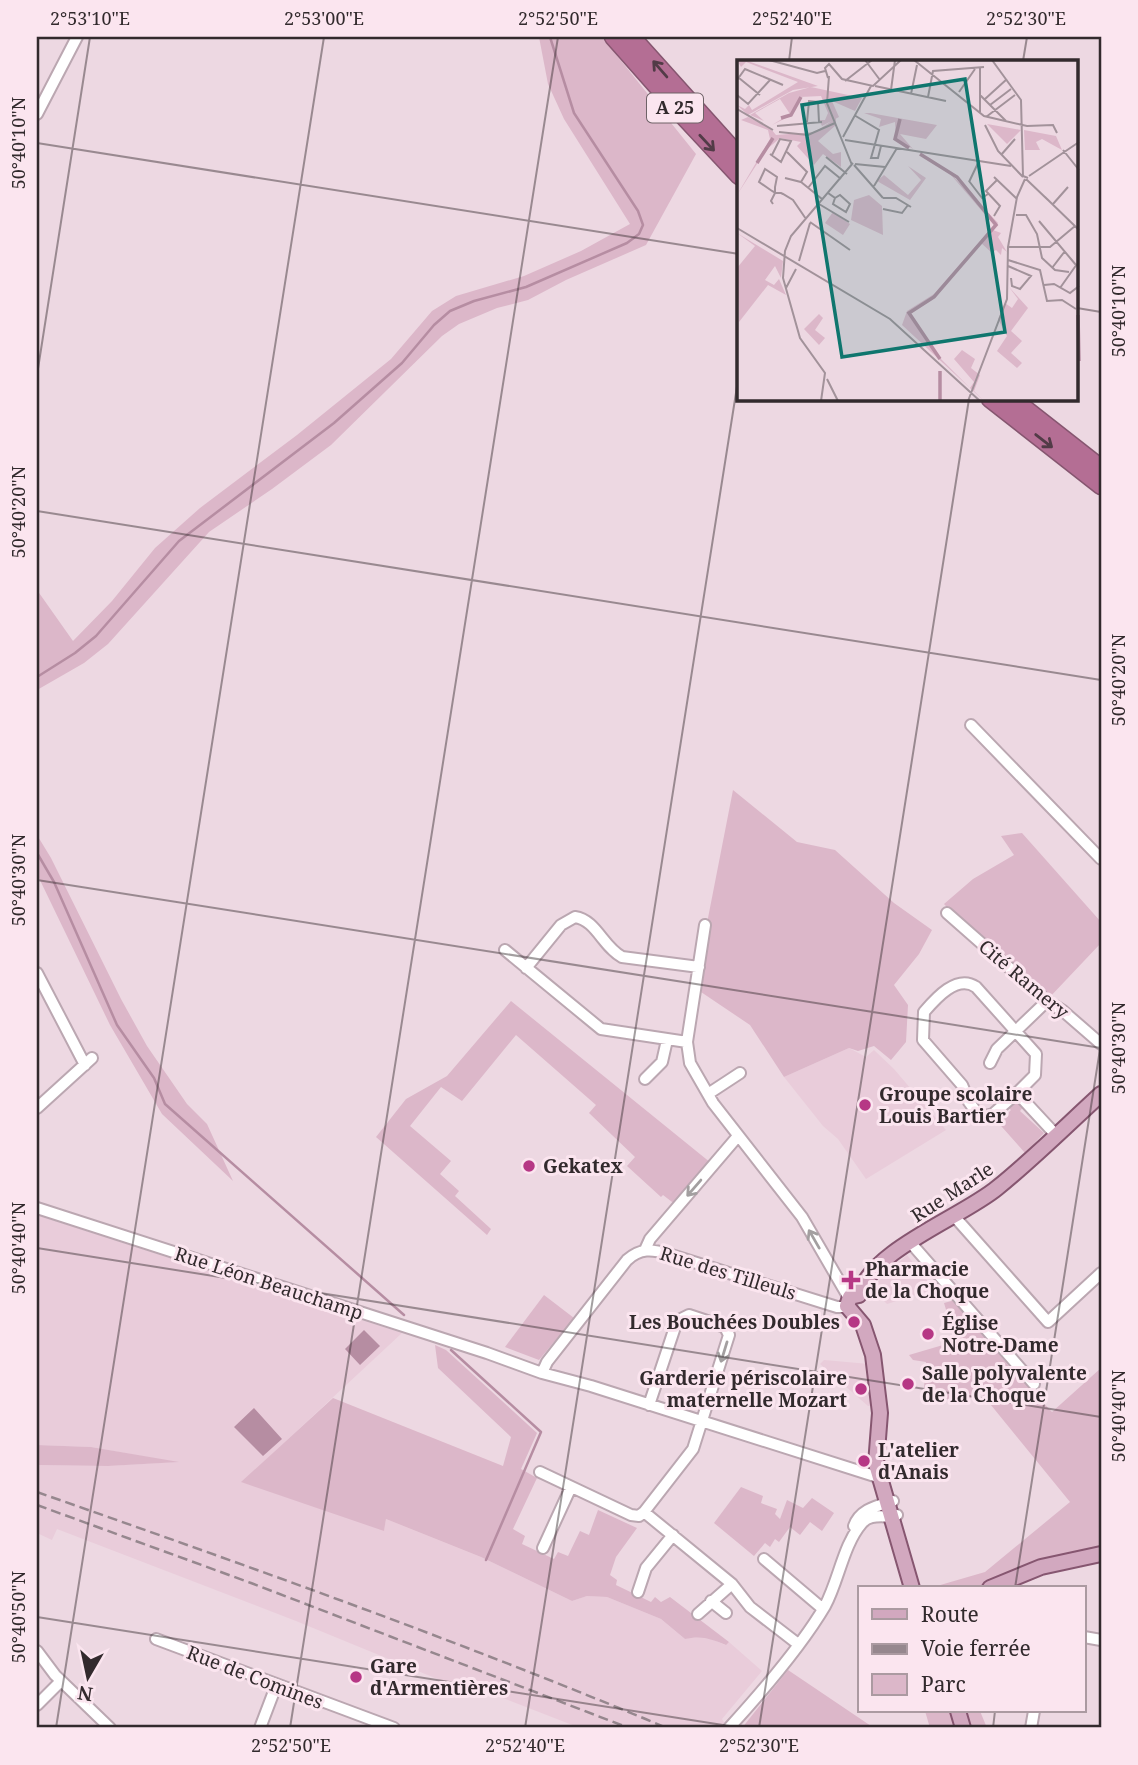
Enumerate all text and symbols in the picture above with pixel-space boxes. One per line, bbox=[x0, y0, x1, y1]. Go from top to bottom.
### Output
text: 2°53'10"E bbox=[50, 6, 130, 30]
text: 2°53'00"E bbox=[284, 6, 364, 30]
text: 2°52'50"E bbox=[518, 6, 598, 30]
text: 2°52'40"E bbox=[752, 6, 832, 30]
text: 2°52'30"E bbox=[986, 6, 1066, 30]
one-way arrow bbox=[652, 60, 668, 78]
inset map bbox=[737, 60, 1078, 401]
road number: A 25 bbox=[647, 94, 703, 122]
text: 50°40'10"N bbox=[6, 96, 30, 189]
one-way arrow bbox=[699, 134, 716, 151]
text: 50°40'10"N bbox=[1106, 264, 1130, 357]
one-way arrow bbox=[1034, 434, 1053, 449]
text: 50°40'20"N bbox=[6, 465, 30, 558]
text: 50°40'20"N bbox=[1106, 633, 1130, 726]
text: 50°40'30"N bbox=[6, 833, 30, 926]
street label: Cité Ramery bbox=[973, 934, 1075, 1025]
text: 50°40'30"N bbox=[1106, 1001, 1130, 1094]
place label: Groupe scolaire Louis Bartier bbox=[879, 1081, 1033, 1129]
marker: Groupe scolaire Louis Bartier bbox=[857, 1097, 873, 1113]
place label: Gekatex bbox=[543, 1153, 624, 1179]
street label: Rue Marle bbox=[906, 1156, 998, 1228]
marker: Gekatex bbox=[521, 1158, 537, 1174]
one-way arrow bbox=[686, 1179, 702, 1197]
text: 50°40'40"N bbox=[6, 1201, 30, 1294]
one-way arrow bbox=[807, 1230, 821, 1250]
street label: Rue Léon Beauchamp bbox=[171, 1240, 367, 1326]
street label: Rue des Tilleuls bbox=[657, 1240, 799, 1306]
place label: Pharmacie de la Choque bbox=[865, 1256, 989, 1304]
marker: Pharmacie de la Choque bbox=[843, 1272, 859, 1288]
place label: Les Bouchées Doubles bbox=[629, 1309, 840, 1335]
place label: Église Notre-Dame bbox=[942, 1310, 1059, 1358]
marker: Les Bouchées Doubles bbox=[846, 1314, 862, 1330]
marker: Église Notre-Dame bbox=[920, 1326, 936, 1342]
one-way arrow bbox=[716, 1341, 729, 1363]
place label: Salle polyvalente de la Choque bbox=[922, 1360, 1087, 1408]
place label: Garderie périscolaire maternelle Mozart bbox=[639, 1365, 847, 1413]
text: 50°40'40"N bbox=[1106, 1369, 1130, 1462]
marker: Salle polyvalente de la Choque bbox=[900, 1376, 916, 1392]
marker: Garderie périscolaire maternelle Mozart bbox=[853, 1381, 869, 1397]
place label: L'atelier d'Anais bbox=[878, 1437, 959, 1485]
marker: L'atelier d'Anais bbox=[856, 1453, 872, 1469]
text: 50°40'50"N bbox=[6, 1570, 30, 1663]
legend bbox=[858, 1586, 1086, 1712]
text: Route bbox=[921, 1600, 979, 1628]
text: Voie ferrée bbox=[921, 1634, 1031, 1662]
street label: Rue de Comines bbox=[183, 1639, 327, 1715]
north arrow bbox=[52, 1642, 122, 1712]
place label: Gare d'Armentières bbox=[370, 1653, 508, 1701]
marker: Gare d'Armentières bbox=[348, 1669, 364, 1685]
text: Parc bbox=[921, 1670, 966, 1698]
text: N bbox=[76, 1680, 95, 1708]
text: 2°52'50"E bbox=[251, 1733, 331, 1757]
text: 2°52'40"E bbox=[485, 1733, 565, 1757]
text: 2°52'30"E bbox=[719, 1733, 799, 1757]

